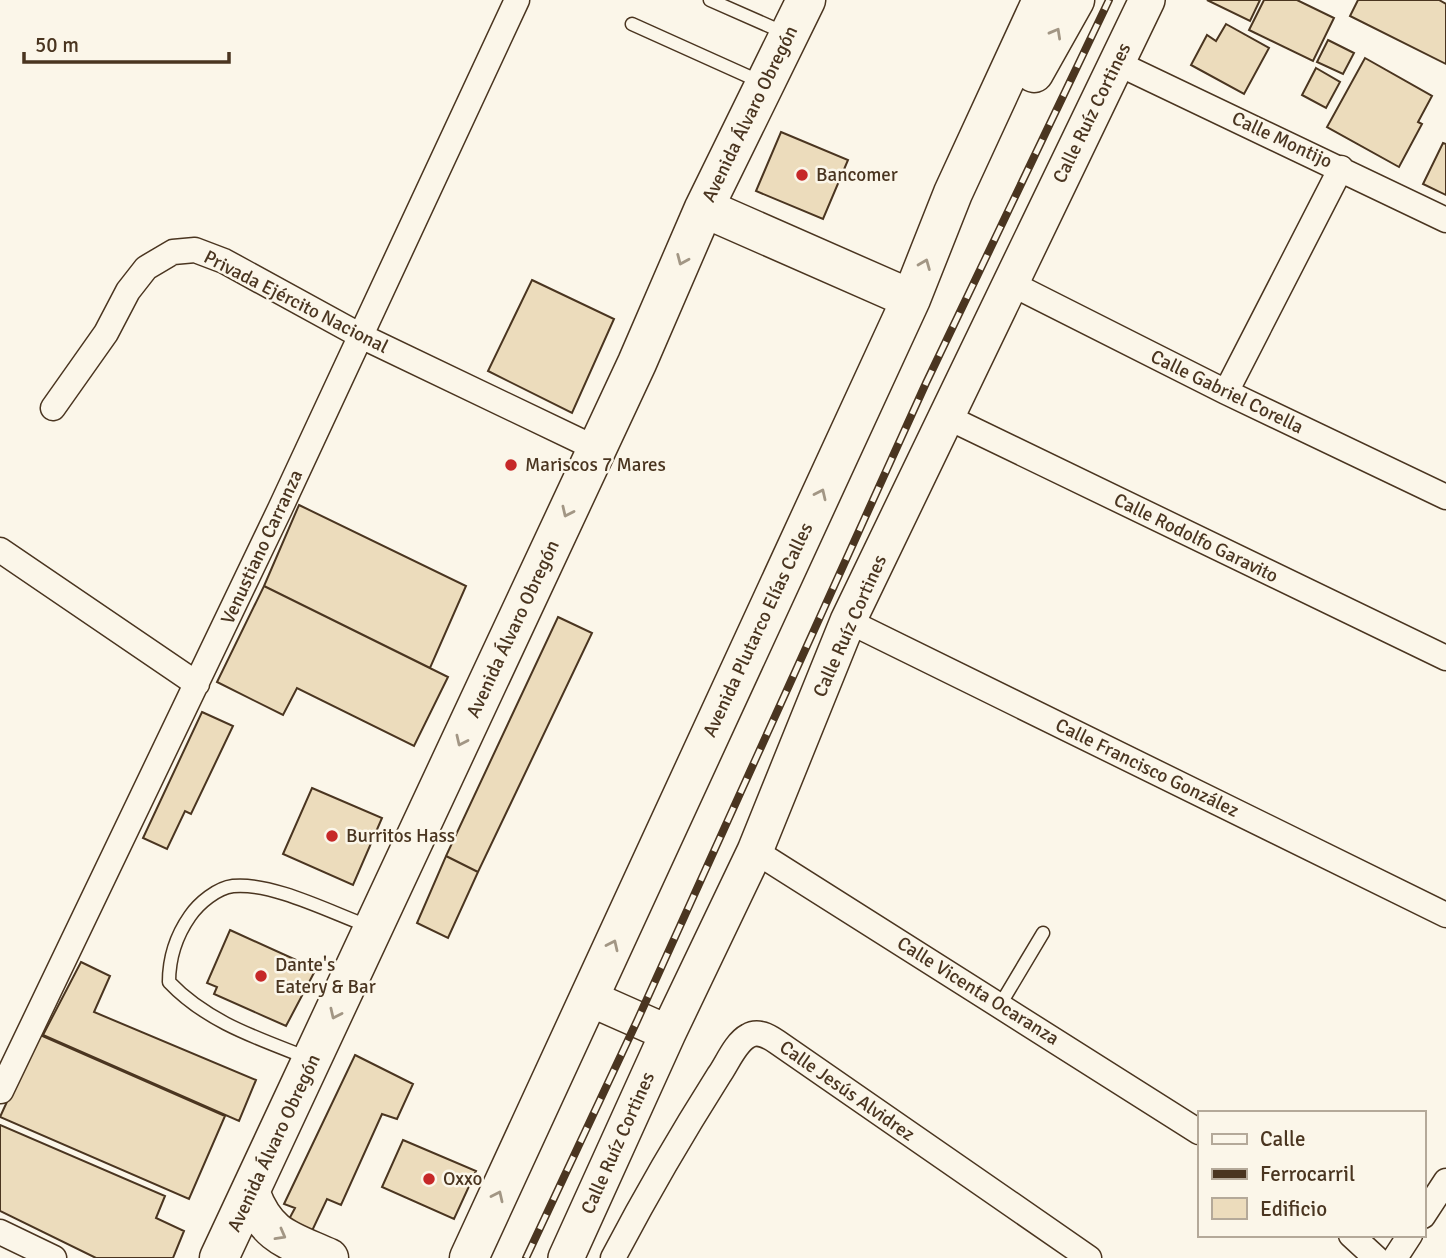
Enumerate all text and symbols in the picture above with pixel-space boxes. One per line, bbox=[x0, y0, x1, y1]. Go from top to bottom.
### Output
scale bar bbox=[24, 21, 229, 65]
street label: Avenida Álvaro Obregón bbox=[697, 22, 803, 206]
one-way arrow bbox=[1048, 28, 1061, 41]
text: 50 m bbox=[35, 32, 79, 58]
street label: Calle Ruíz Cortines bbox=[1048, 39, 1136, 187]
street label: Calle Montijo bbox=[1228, 106, 1336, 174]
place label: Bancomer bbox=[816, 163, 898, 187]
marker: Bancomer bbox=[794, 167, 810, 183]
street label: Privada Ejército Nacional bbox=[200, 245, 392, 359]
one-way arrow bbox=[676, 254, 690, 266]
one-way arrow bbox=[917, 258, 931, 271]
street label: Calle Gabriel Corella bbox=[1147, 345, 1307, 439]
place label: Mariscos 7 Mares bbox=[525, 453, 666, 477]
marker: Mariscos 7 Mares bbox=[503, 457, 519, 473]
street label: Venustiano Carranza bbox=[216, 466, 308, 628]
one-way arrow bbox=[813, 488, 827, 501]
street label: Calle Rodolfo Garavito bbox=[1110, 488, 1282, 588]
one-way arrow bbox=[561, 505, 575, 517]
street label: Avenida Plutarco Elías Calles bbox=[698, 519, 818, 741]
street label: Avenida Álvaro Obregón bbox=[461, 536, 565, 722]
street label: Calle Ruíz Cortines bbox=[808, 551, 892, 701]
street label: Calle Francisco González bbox=[1051, 713, 1243, 823]
one-way arrow bbox=[455, 733, 469, 746]
place label: Burritos Hass bbox=[346, 824, 455, 848]
marker: Burritos Hass bbox=[324, 828, 340, 844]
street label: Calle Vicenta Ocaranza bbox=[892, 931, 1064, 1051]
one-way arrow bbox=[605, 940, 619, 952]
place label: Dante's Eatery & Bar bbox=[275, 953, 376, 999]
marker: Dante's Eatery & Bar bbox=[253, 968, 269, 984]
one-way arrow bbox=[329, 1007, 343, 1019]
street label: Calle Jesús Alvidrez bbox=[775, 1035, 919, 1147]
street label: Avenida Álvaro Obregón bbox=[222, 1050, 326, 1236]
street label: Calle Ruíz Cortines bbox=[576, 1068, 660, 1218]
legend bbox=[1198, 1111, 1425, 1237]
text: Calle bbox=[1260, 1126, 1306, 1152]
text: Ferrocarril bbox=[1260, 1161, 1355, 1187]
place label: Oxxo bbox=[443, 1167, 482, 1191]
marker: Oxxo bbox=[421, 1171, 437, 1187]
one-way arrow bbox=[490, 1191, 504, 1203]
text: Edificio bbox=[1260, 1196, 1327, 1222]
one-way arrow bbox=[274, 1227, 286, 1240]

